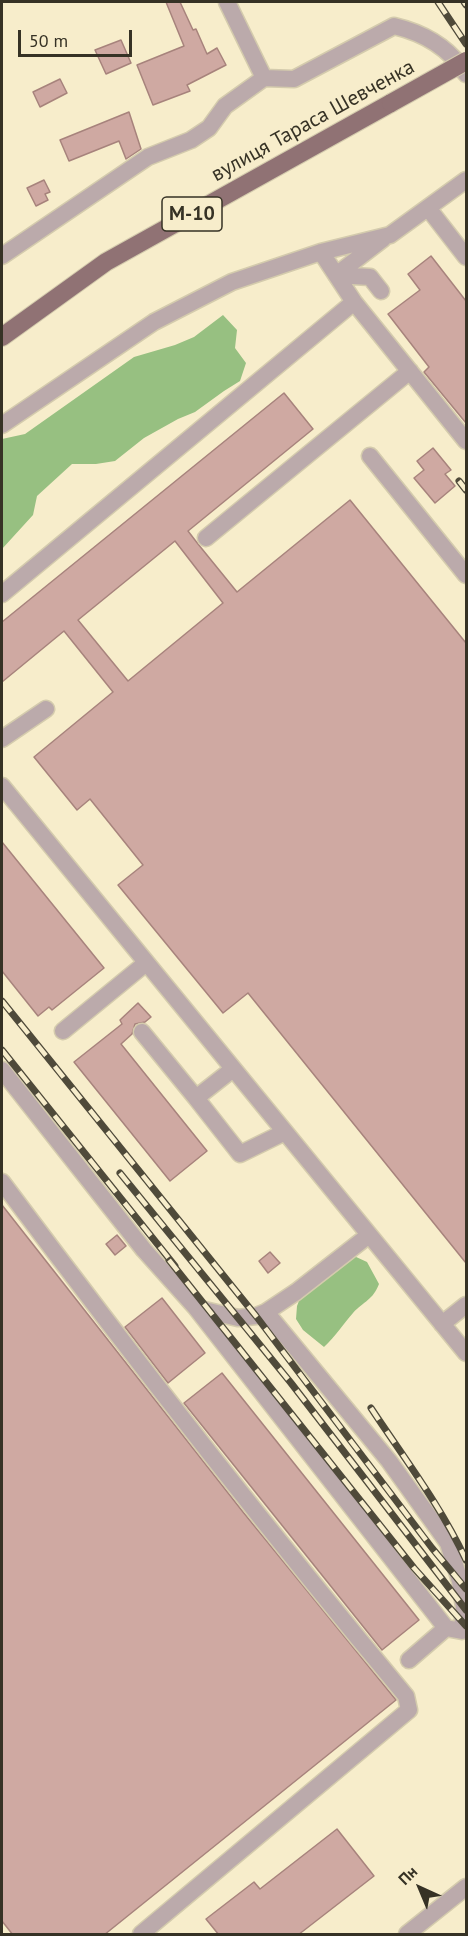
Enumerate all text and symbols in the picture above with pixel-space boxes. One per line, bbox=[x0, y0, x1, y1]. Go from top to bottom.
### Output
scale bar bbox=[21, 18, 135, 56]
text: 50 m bbox=[29, 29, 68, 52]
street label: вулиця Тараса Шевченка bbox=[207, 55, 419, 187]
road number: М-10 bbox=[162, 197, 222, 231]
north arrow bbox=[390, 1858, 450, 1918]
text: Пн bbox=[394, 1861, 421, 1889]

